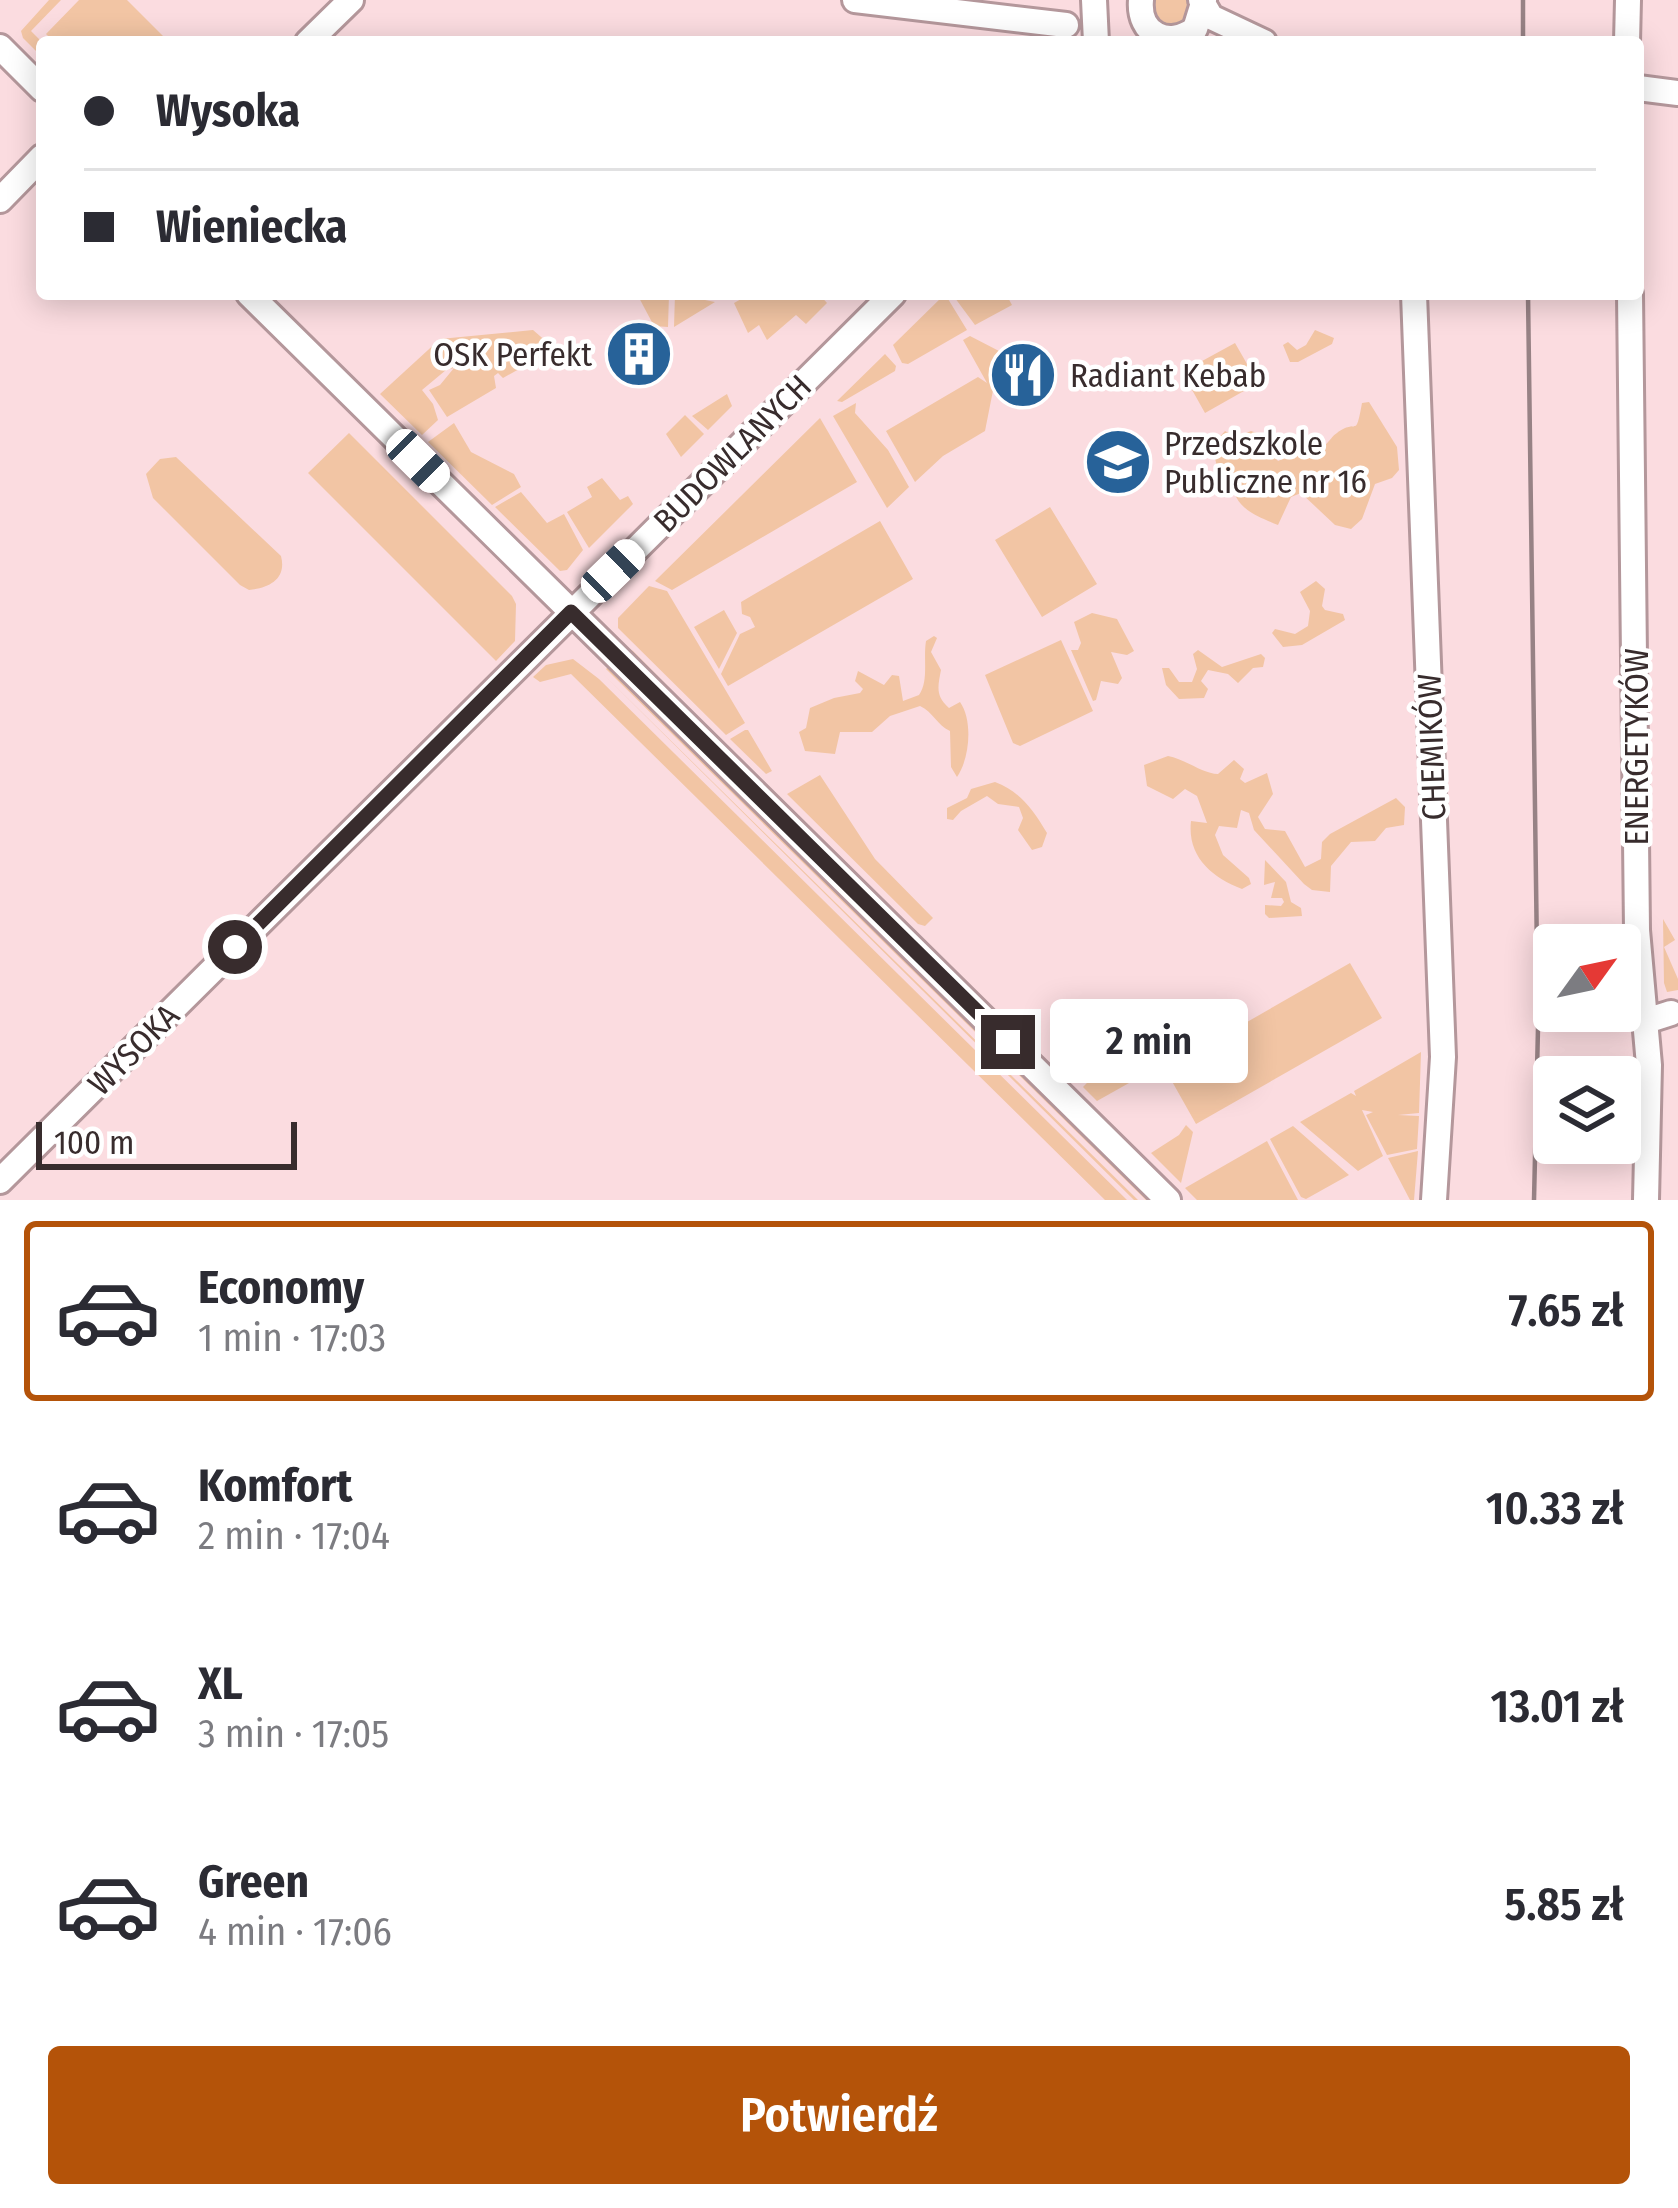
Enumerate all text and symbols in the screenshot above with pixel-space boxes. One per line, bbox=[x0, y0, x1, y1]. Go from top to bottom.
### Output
text: Wysoka bbox=[156, 84, 300, 138]
text: Wieniecka bbox=[156, 200, 347, 254]
building icon: OSK Perfekt bbox=[604, 319, 674, 389]
place label: OSK Perfekt bbox=[433, 335, 592, 375]
restaurant icon: Radiant Kebab bbox=[988, 340, 1058, 410]
place label: Radiant Kebab bbox=[1070, 356, 1266, 396]
street label: BUDOWLANYCH bbox=[646, 367, 820, 541]
car bbox=[380, 423, 456, 499]
place label: Przedszkole Publiczne nr 16 bbox=[1164, 424, 1367, 502]
school or university icon: Przedszkole Publiczne nr 16 bbox=[1083, 427, 1153, 497]
car bbox=[575, 533, 651, 609]
street label: ENERGETYKÓW bbox=[1617, 648, 1657, 846]
street label: CHEMIKÓW bbox=[1409, 673, 1455, 821]
route start bbox=[208, 920, 262, 974]
north arrow bbox=[1533, 924, 1641, 1032]
map controls bbox=[1533, 924, 1641, 1164]
street label: WYSOKA bbox=[80, 995, 188, 1104]
callout: 2 min bbox=[1050, 1000, 1248, 1084]
route end bbox=[981, 1015, 1035, 1069]
text: 2 min bbox=[1106, 1018, 1192, 1064]
button: layers bbox=[1533, 1056, 1641, 1164]
scale bar bbox=[36, 1116, 297, 1169]
text: 100 m bbox=[54, 1123, 134, 1163]
icon: car bbox=[54, 1257, 162, 1365]
text: Economy bbox=[198, 1261, 364, 1315]
text: 7.65 zł bbox=[1508, 1284, 1624, 1338]
text: 1 min · 17:03 bbox=[198, 1315, 386, 1361]
icon: car bbox=[54, 1455, 162, 1563]
text: Komfort bbox=[198, 1459, 352, 1513]
text: 10.33 zł bbox=[1486, 1482, 1624, 1536]
text: 2 min · 17:04 bbox=[198, 1513, 390, 1559]
icon: car bbox=[54, 1653, 162, 1761]
text: XL bbox=[198, 1657, 243, 1711]
text: 13.01 zł bbox=[1490, 1680, 1624, 1734]
text: 3 min · 17:05 bbox=[198, 1711, 389, 1757]
icon: car bbox=[54, 1851, 162, 1959]
text: Green bbox=[198, 1855, 309, 1909]
text: 5.85 zł bbox=[1505, 1878, 1624, 1932]
text: 4 min · 17:06 bbox=[198, 1909, 392, 1955]
button: Potwierdź bbox=[48, 2046, 1630, 2184]

